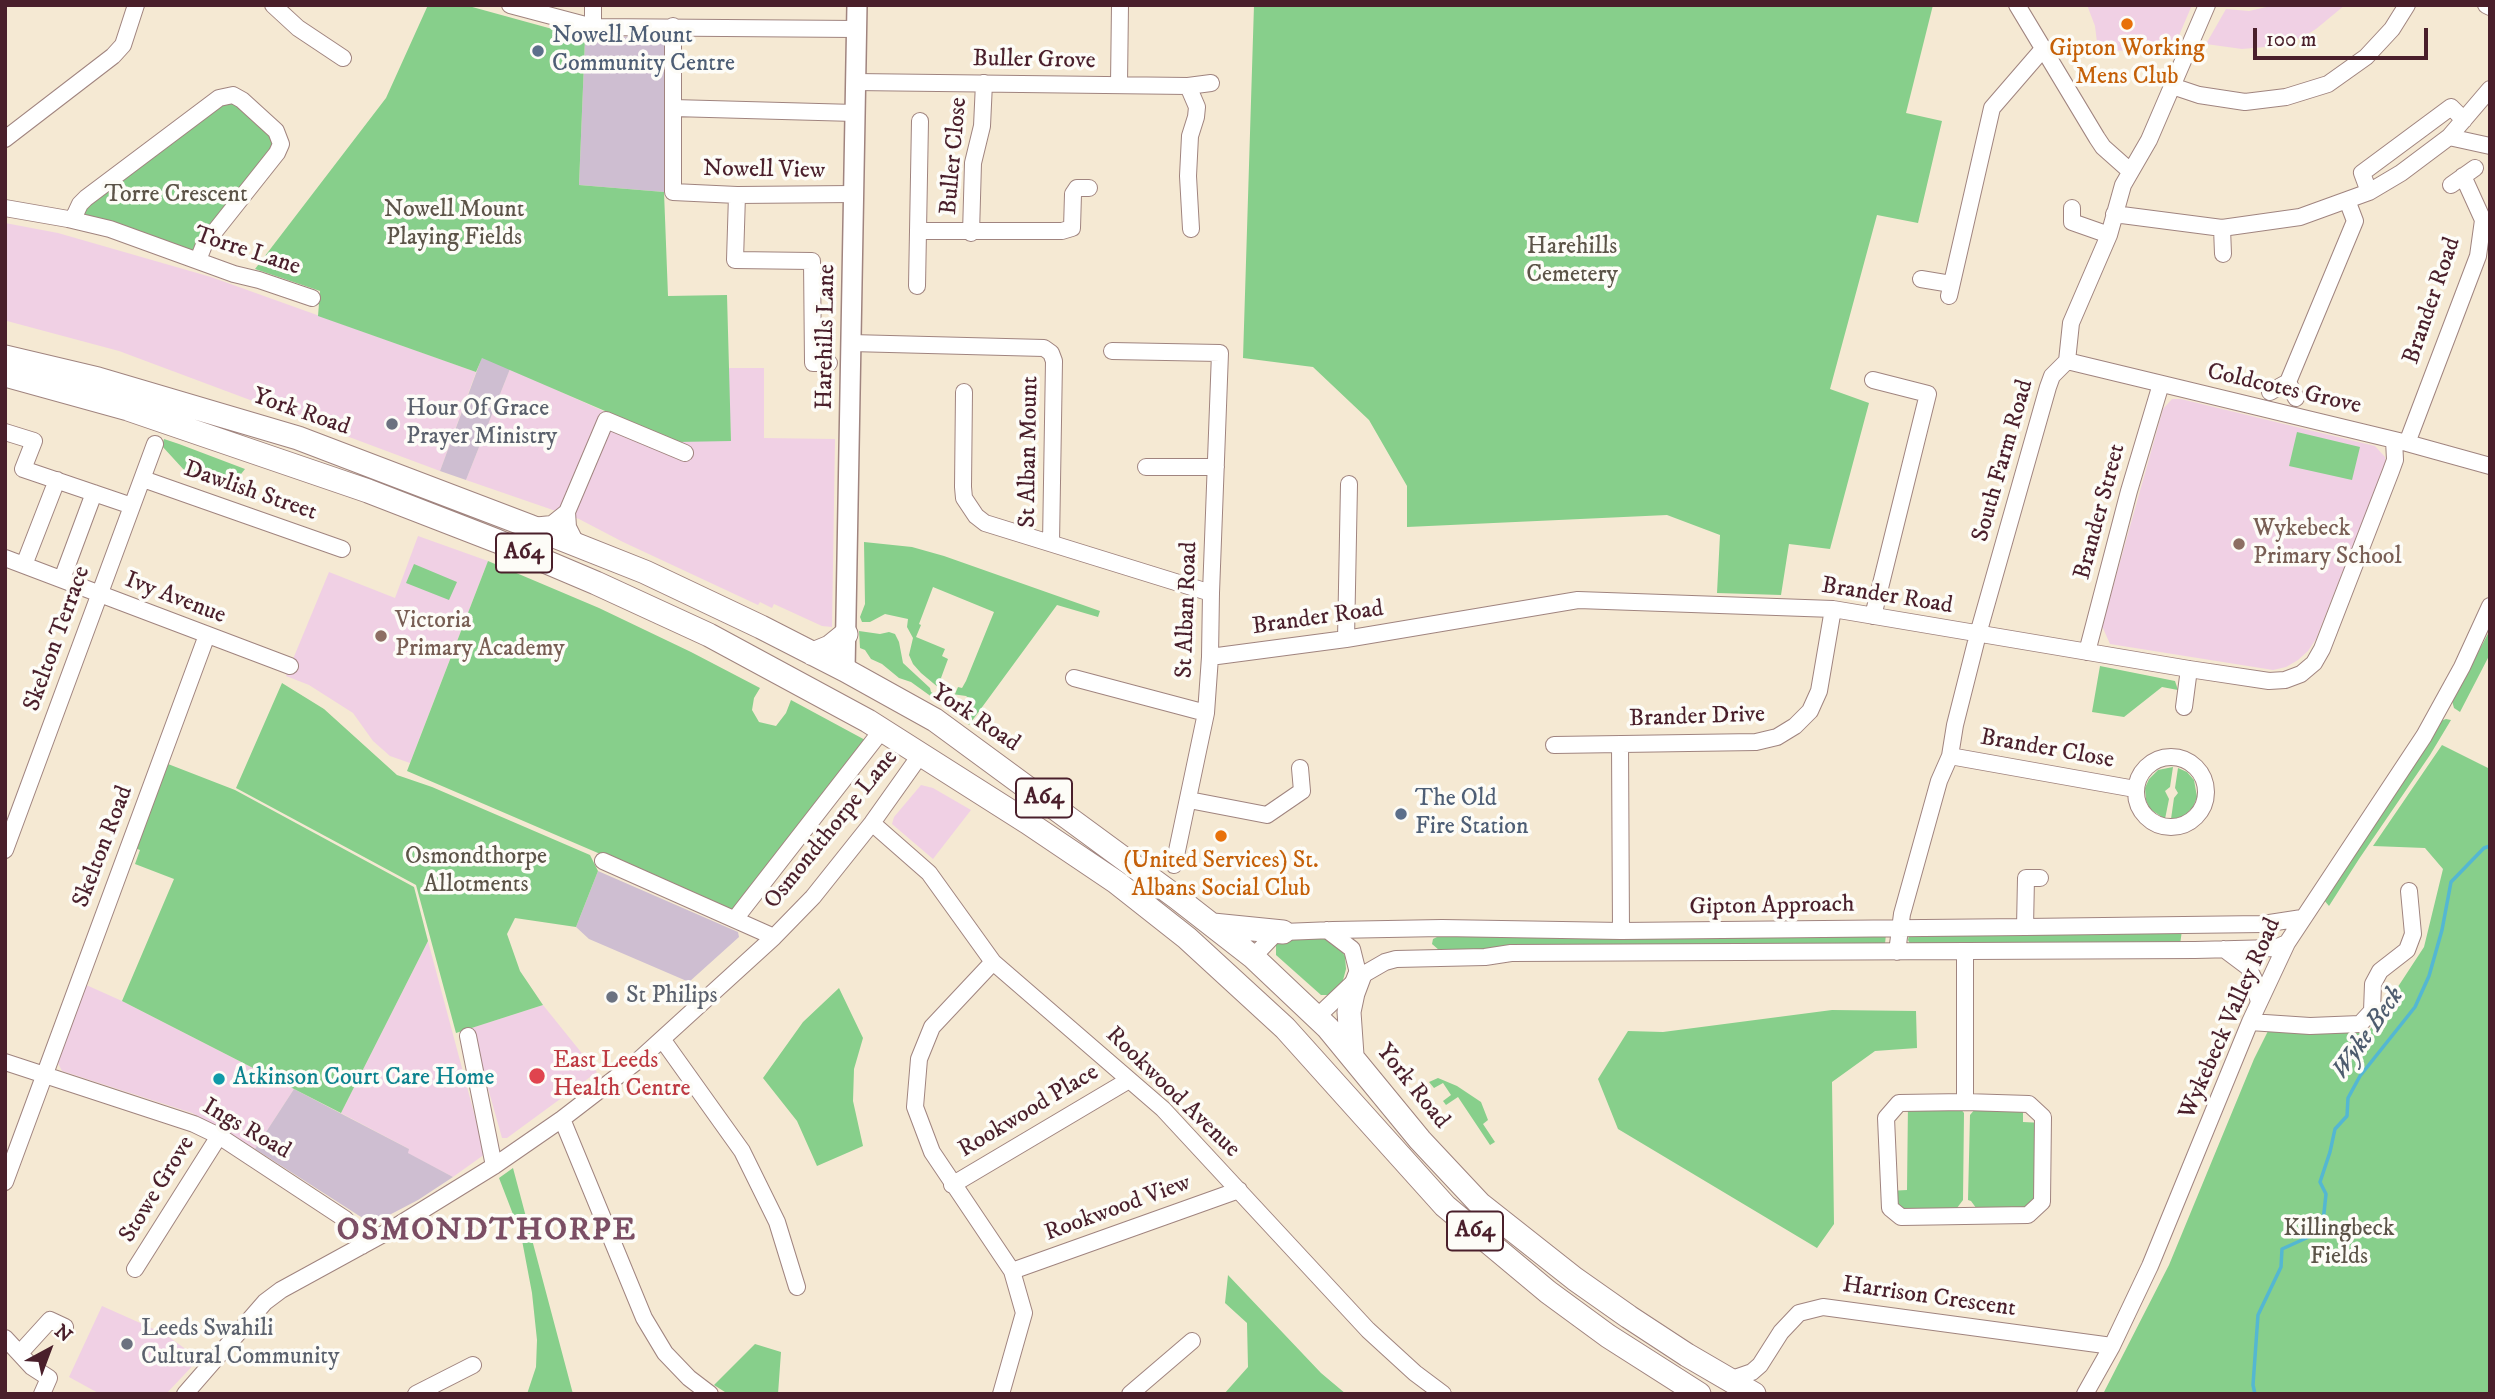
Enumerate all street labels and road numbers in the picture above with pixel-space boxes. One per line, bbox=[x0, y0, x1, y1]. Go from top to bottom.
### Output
street label: Buller Grove bbox=[972, 46, 1096, 76]
street label: Buller Close bbox=[936, 96, 974, 216]
street label: Nowell View bbox=[703, 156, 825, 186]
street label: Torre Lane bbox=[190, 221, 304, 283]
street label: Brander Road bbox=[2398, 234, 2468, 368]
street label: Harehills Lane bbox=[811, 264, 843, 410]
street label: Coldcotes Grove bbox=[2204, 358, 2364, 422]
street label: St Alban Mount bbox=[1014, 376, 1046, 528]
street label: South Farm Road bbox=[1967, 377, 2041, 545]
street label: York Road bbox=[249, 383, 353, 443]
street label: Brander Street bbox=[2069, 441, 2133, 583]
street label: Dawlish Street bbox=[180, 456, 320, 528]
road number: A64 bbox=[496, 534, 552, 572]
street label: St Alban Road bbox=[1171, 541, 1205, 679]
street label: Skelton Terrace bbox=[18, 562, 98, 716]
street label: Ivy Avenue bbox=[120, 567, 230, 631]
street label: Brander Road bbox=[1819, 572, 1955, 622]
street label: Brander Road bbox=[1250, 596, 1386, 642]
street label: York Road bbox=[925, 679, 1025, 759]
street label: Brander Drive bbox=[1628, 701, 1766, 735]
street label: Brander Close bbox=[1978, 724, 2116, 776]
street label: Osmondthorpe Lane bbox=[759, 744, 905, 916]
road number: A64 bbox=[1016, 778, 1072, 818]
street label: Skelton Road bbox=[68, 782, 140, 912]
street label: Gipton Approach bbox=[1689, 891, 1855, 923]
street label: Wykebeck Valley Road bbox=[2174, 914, 2288, 1124]
street label: Rookwood Avenue bbox=[1099, 1022, 1245, 1164]
street label: York Road bbox=[1369, 1039, 1455, 1135]
street label: Rookwood Place bbox=[954, 1059, 1104, 1165]
street label: Ings Road bbox=[197, 1093, 295, 1167]
street label: Stowe Grove bbox=[114, 1131, 202, 1249]
street label: Rookwood View bbox=[1041, 1169, 1195, 1249]
road number: A64 bbox=[1447, 1212, 1503, 1250]
street label: Harrison Crescent bbox=[1840, 1272, 2018, 1324]

